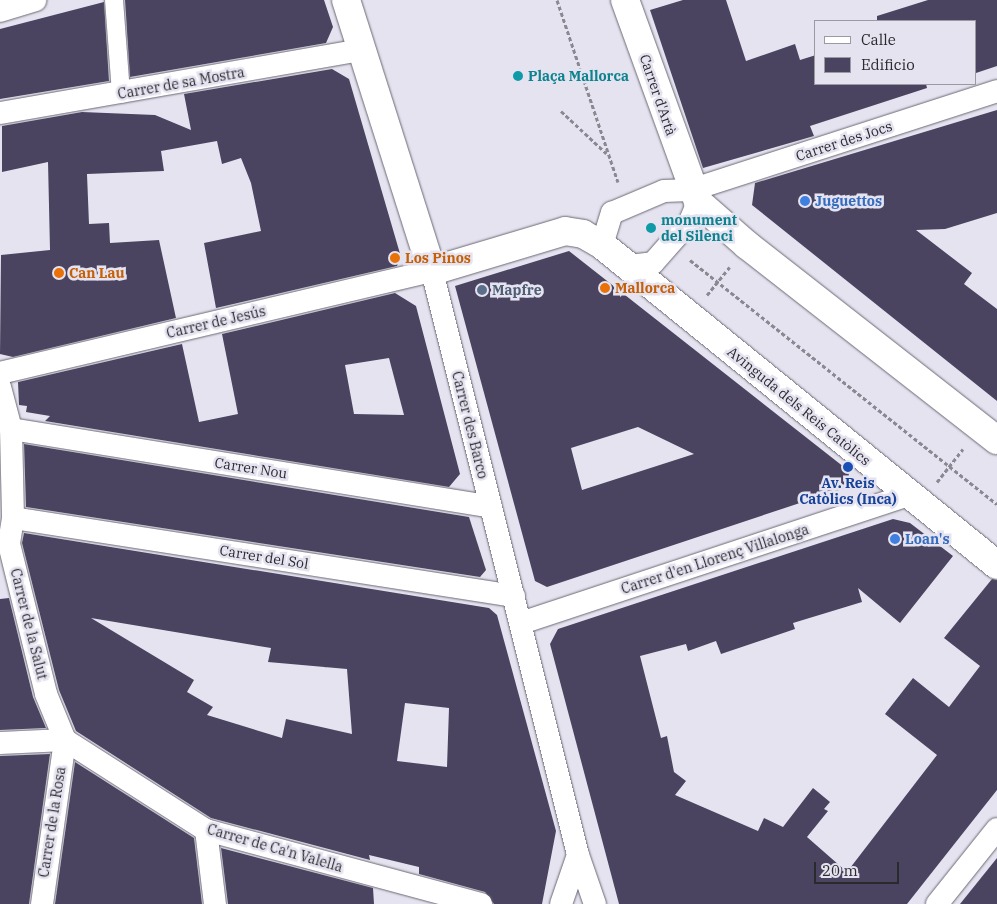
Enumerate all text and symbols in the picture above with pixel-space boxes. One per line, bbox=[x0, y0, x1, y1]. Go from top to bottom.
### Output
legend bbox=[814, 20, 977, 85]
text: Calle bbox=[861, 30, 896, 49]
street label: Carrer d'Artà bbox=[636, 52, 680, 138]
text: Edificio bbox=[861, 55, 915, 74]
street label: Carrer de sa Mostra bbox=[116, 64, 246, 102]
place label: Plaça Mallorca bbox=[528, 68, 629, 84]
marker: Plaça Mallorca bbox=[512, 70, 524, 82]
street label: Carrer des Jocs bbox=[794, 117, 894, 165]
place label: Juguettos bbox=[815, 193, 882, 209]
marker: Juguettos bbox=[799, 195, 811, 207]
place label: monument del Silenci bbox=[661, 212, 737, 244]
marker: monument del Silenci bbox=[645, 222, 657, 234]
place label: Los Pinos bbox=[405, 250, 471, 266]
marker: Los Pinos bbox=[389, 252, 401, 264]
place label: Can Lau bbox=[69, 265, 125, 281]
marker: Can Lau bbox=[53, 267, 65, 279]
place label: Mallorca bbox=[615, 280, 675, 296]
place label: Mapfre bbox=[492, 282, 542, 298]
marker: Mallorca bbox=[599, 282, 611, 294]
marker: Mapfre bbox=[476, 284, 488, 296]
street label: Carrer de Jesús bbox=[165, 302, 267, 342]
street label: Avinguda dels Reis Catòlics bbox=[724, 343, 874, 469]
street label: Carrer des Barco bbox=[449, 369, 491, 481]
street label: Carrer Nou bbox=[213, 454, 289, 482]
marker: Av. Reis Catòlics (Inca) bbox=[842, 461, 854, 473]
place label: Av. Reis Catòlics (Inca) bbox=[799, 475, 897, 508]
street label: Carrer d'en Llorenç Villalonga bbox=[619, 521, 811, 597]
place label: Loan's bbox=[905, 531, 950, 547]
marker: Loan's bbox=[889, 533, 901, 545]
street label: Carrer del Sol bbox=[218, 542, 310, 572]
street label: Carrer de la Salut bbox=[7, 567, 51, 681]
street label: Carrer de la Rosa bbox=[35, 765, 69, 879]
street label: Carrer de Ca'n Valella bbox=[205, 821, 345, 875]
scale bar bbox=[817, 852, 902, 884]
text: 20 m bbox=[822, 861, 858, 880]

